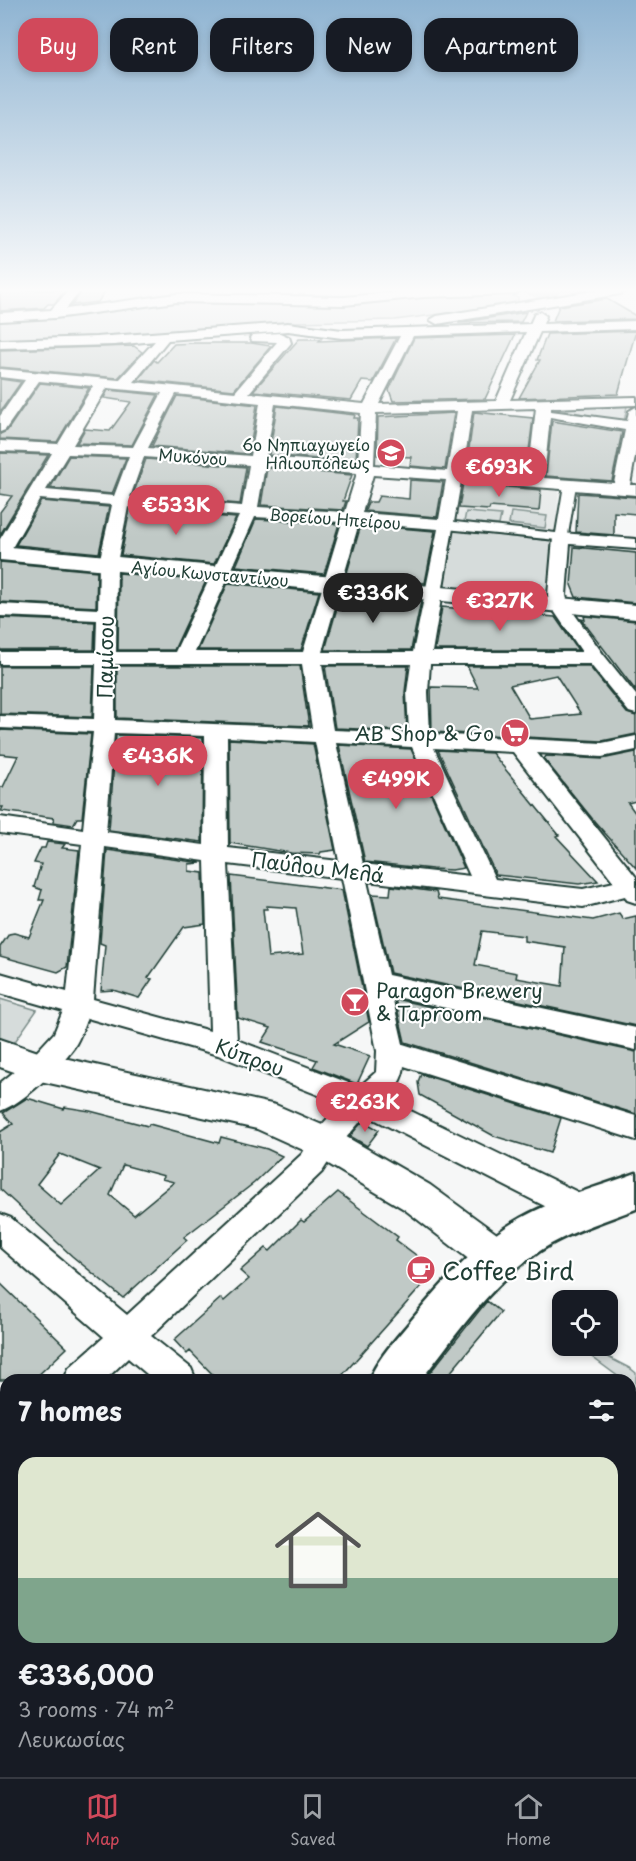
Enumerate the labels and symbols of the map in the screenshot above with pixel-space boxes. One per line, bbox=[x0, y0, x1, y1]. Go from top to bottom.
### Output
place label: 6ο Νηπιαγωγείο Ηλιουπόλεως bbox=[242, 432, 370, 474]
school or university icon: 6ο Νηπιαγωγείο Ηλιουπόλεως bbox=[375, 437, 407, 469]
street label: Μυκόνου bbox=[158, 442, 228, 470]
pin: €693K bbox=[457, 447, 541, 498]
pin: €533K bbox=[134, 485, 218, 536]
street label: Βορείου Ηπείρου bbox=[268, 501, 402, 535]
street label: Αγίου Κωνσταντίνου bbox=[130, 554, 290, 592]
pin: €336K bbox=[331, 573, 415, 624]
pin: €327K bbox=[458, 581, 542, 632]
street label: Παμίσου bbox=[89, 615, 121, 699]
supermarket icon: ΑΒ Shop & Go bbox=[499, 717, 531, 749]
place label: ΑΒ Shop & Go bbox=[355, 718, 494, 748]
pin: €436K bbox=[116, 736, 200, 787]
pin: €499K bbox=[354, 759, 438, 810]
street label: Παύλου Μελά bbox=[250, 844, 386, 890]
place label: Paragon Brewery & Taproom bbox=[376, 975, 543, 1028]
bar icon: Paragon Brewery & Taproom bbox=[339, 986, 371, 1018]
street label: Κύπρου bbox=[211, 1031, 289, 1083]
pin: €263K bbox=[323, 1082, 407, 1133]
place label: Coffee Bird bbox=[442, 1252, 574, 1288]
cafe icon: Coffee Bird bbox=[405, 1254, 437, 1286]

